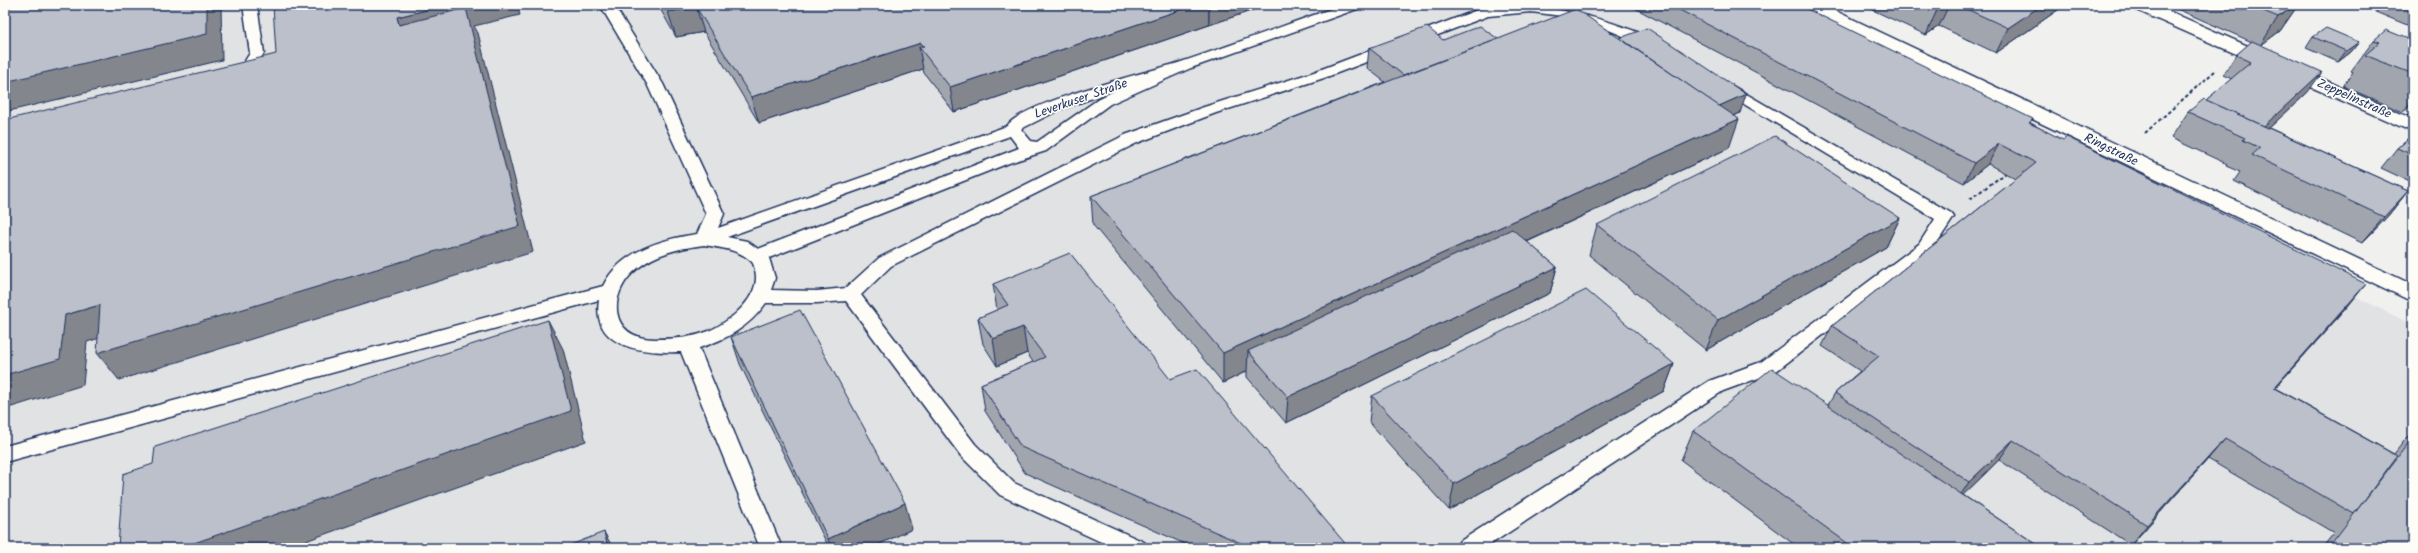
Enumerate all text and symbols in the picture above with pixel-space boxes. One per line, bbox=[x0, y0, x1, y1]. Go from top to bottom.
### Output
street label: Leverkuser Straße bbox=[1031, 73, 1131, 125]
street label: Zeppelinstraße bbox=[2313, 73, 2395, 125]
street label: Ringstraße bbox=[2080, 128, 2142, 172]

